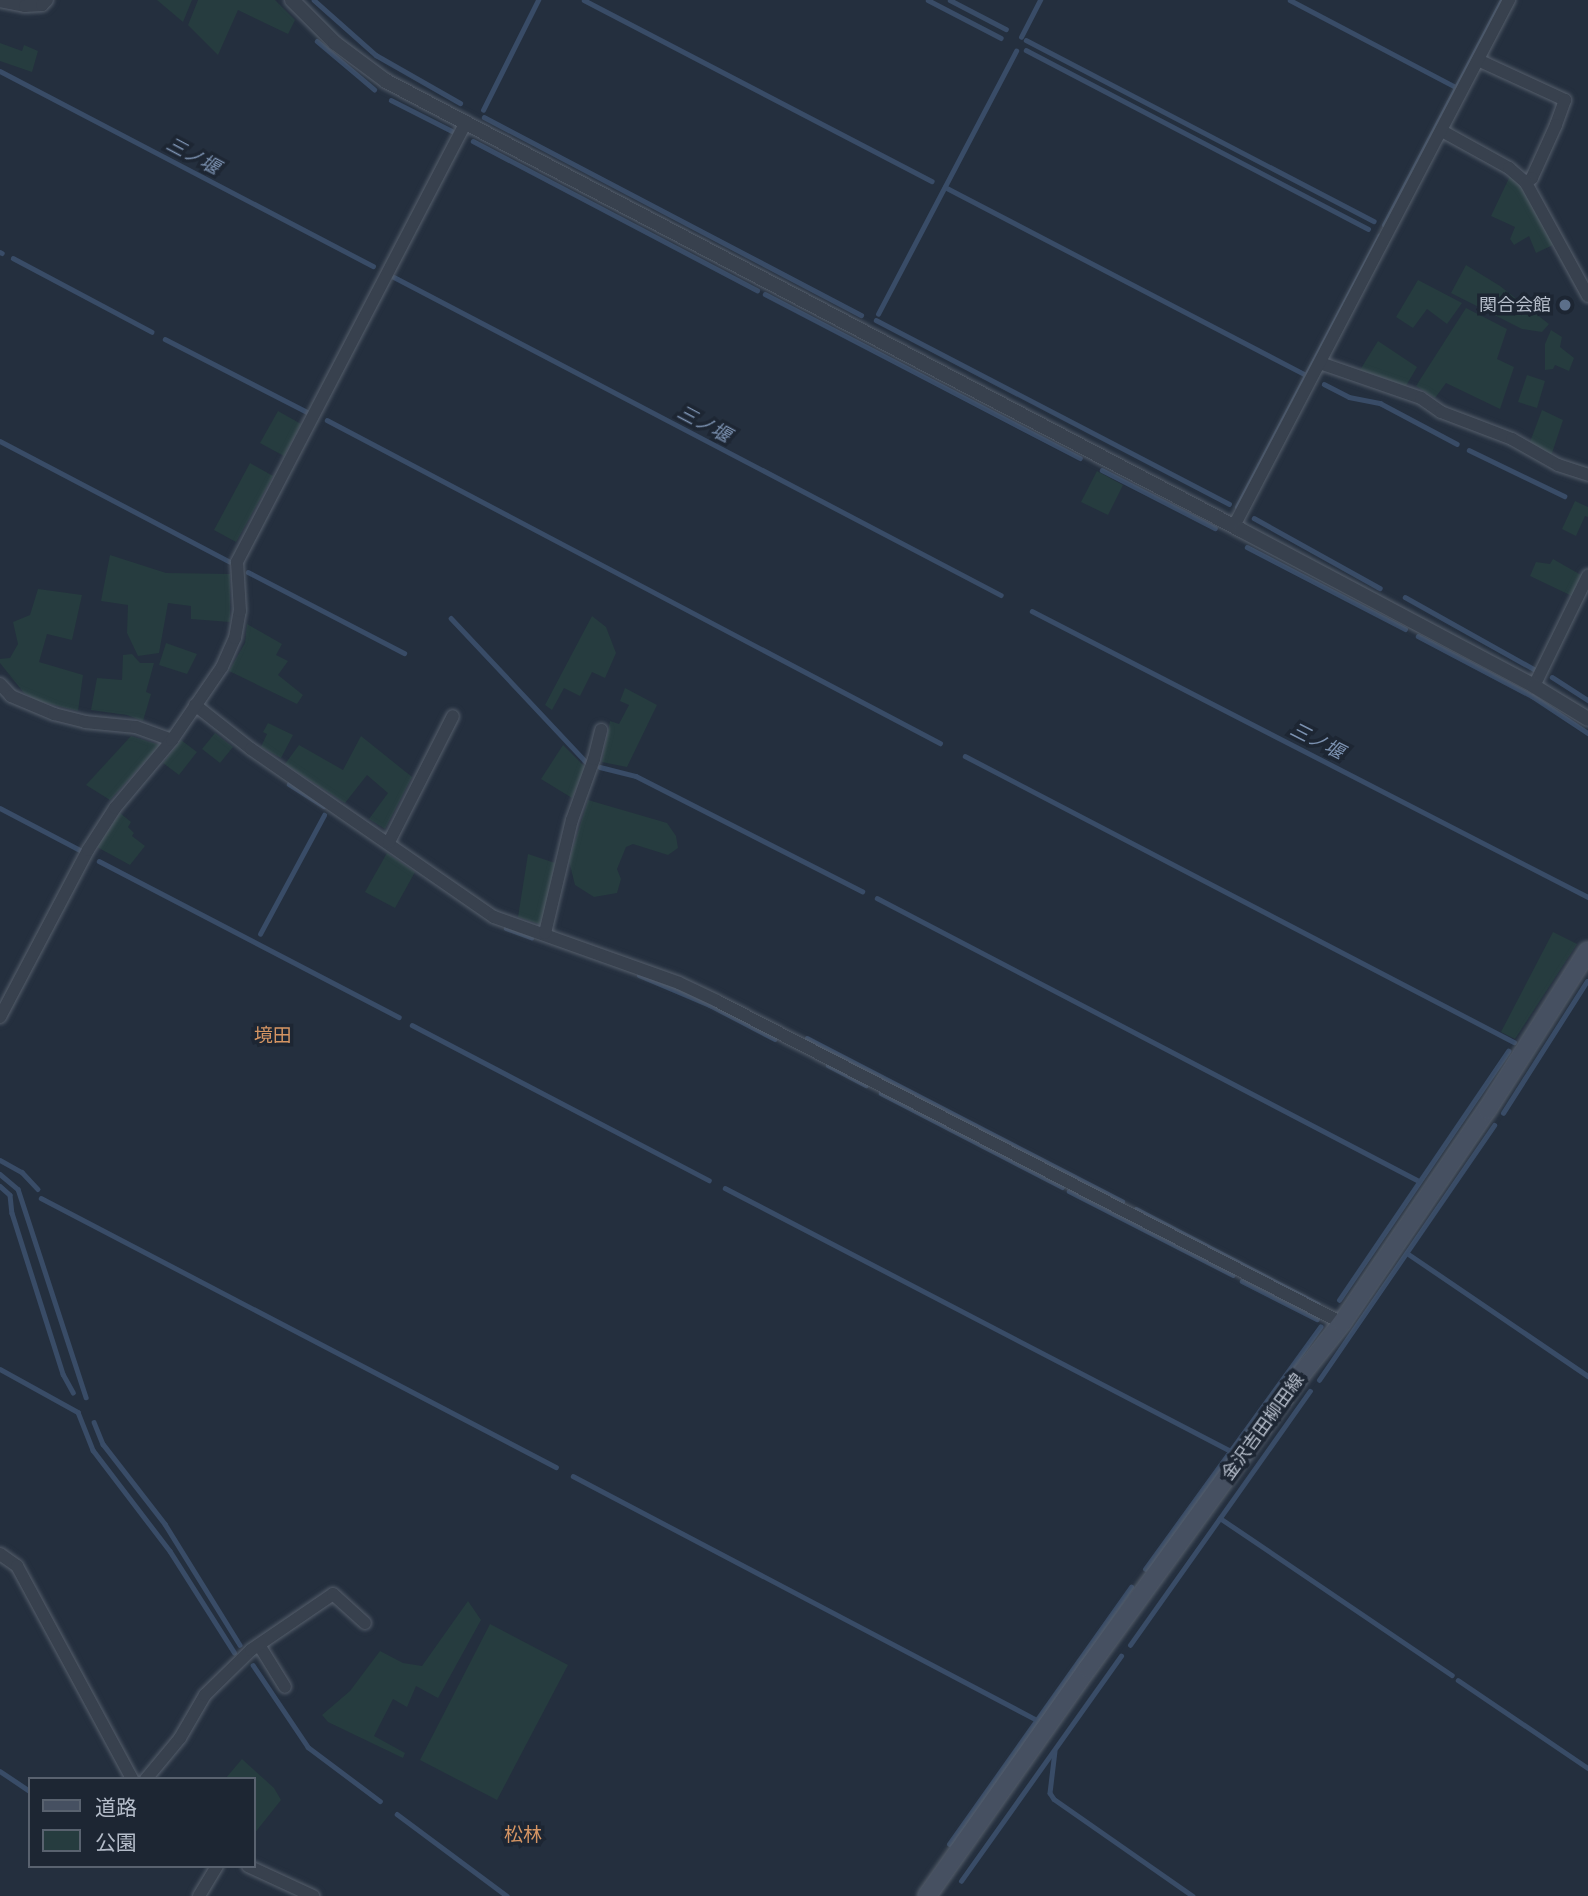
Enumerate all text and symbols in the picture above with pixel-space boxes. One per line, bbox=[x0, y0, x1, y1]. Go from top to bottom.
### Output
water label: 三ノ堰 bbox=[162, 133, 224, 179]
place label: 関合会館 bbox=[1479, 294, 1551, 316]
marker: 関合会館 bbox=[1557, 297, 1573, 313]
water label: 三ノ堰 bbox=[673, 401, 735, 447]
water label: 三ノ堰 bbox=[1286, 718, 1348, 764]
district label: 境田 bbox=[254, 1025, 292, 1047]
street label: 金沢吉田柳田線 bbox=[1217, 1370, 1309, 1484]
legend bbox=[28, 1777, 256, 1868]
text: 道路 bbox=[95, 1794, 137, 1820]
district label: 松林 bbox=[504, 1824, 542, 1846]
text: 公園 bbox=[95, 1829, 137, 1855]

